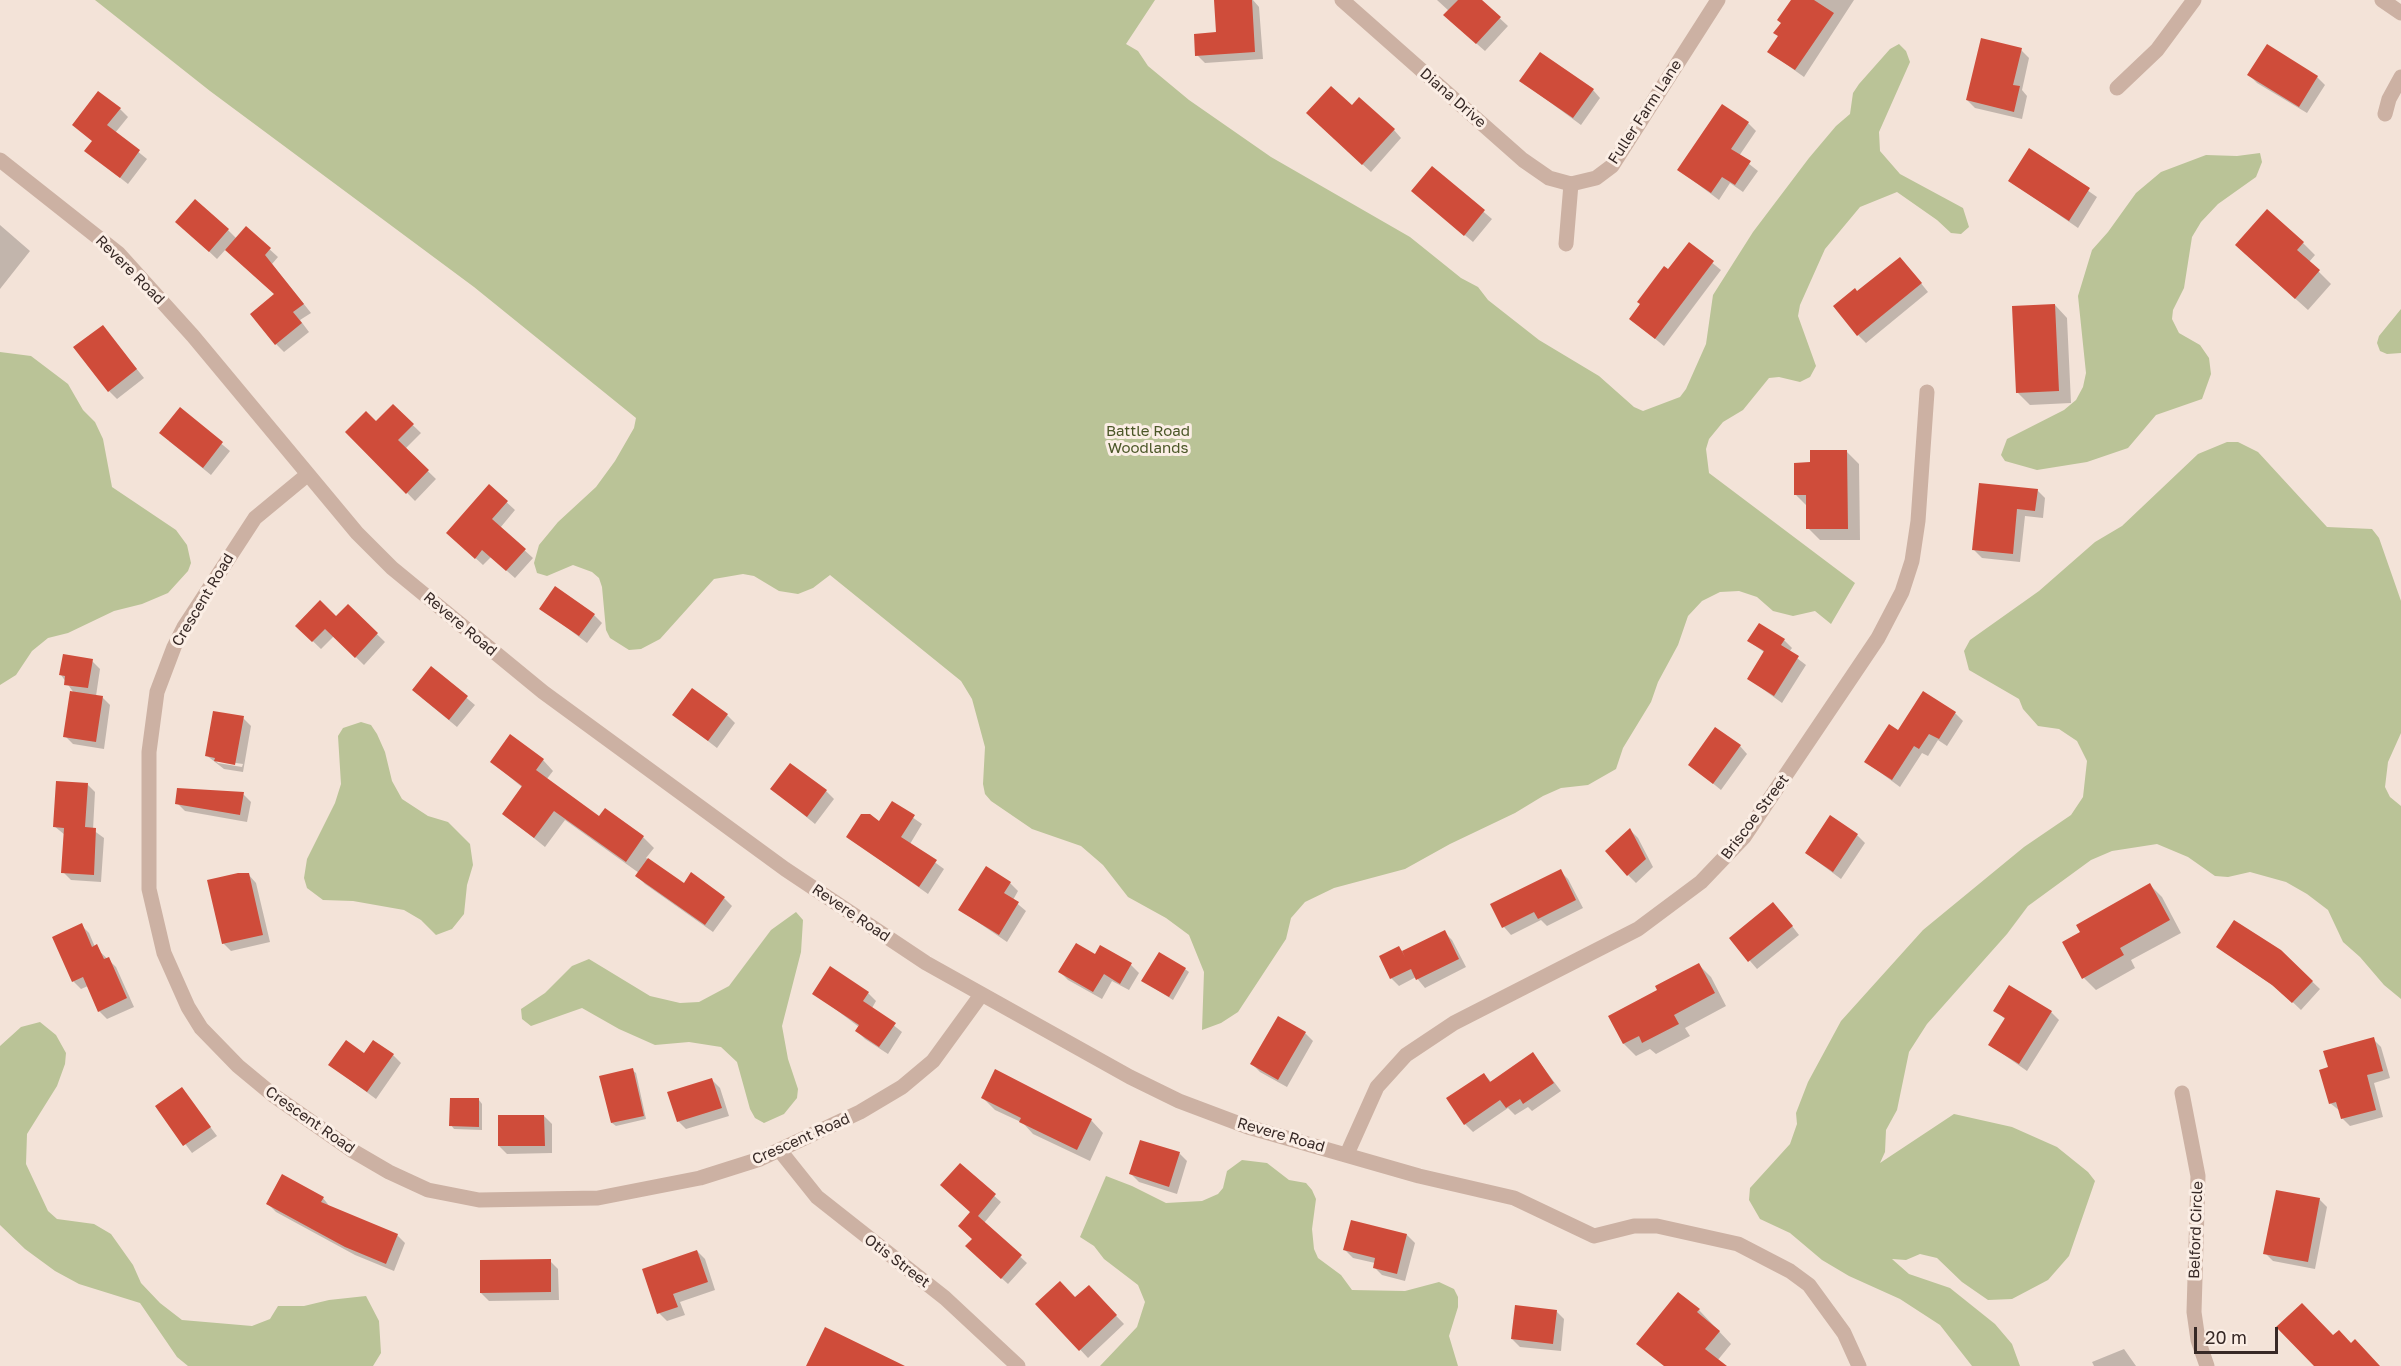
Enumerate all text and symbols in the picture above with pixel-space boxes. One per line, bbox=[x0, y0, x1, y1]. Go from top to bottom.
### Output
street label: Fuller Farm Lane bbox=[1605, 56, 1685, 168]
street label: Diana Drive bbox=[1416, 64, 1490, 132]
street label: Revere Road bbox=[92, 232, 168, 308]
park label: Battle Road Woodlands bbox=[1106, 422, 1190, 457]
street label: Crescent Road bbox=[168, 550, 238, 650]
street label: Revere Road bbox=[420, 588, 500, 660]
street label: Briscoe Street bbox=[1717, 771, 1793, 863]
street label: Revere Road bbox=[809, 880, 893, 946]
street label: Crescent Road bbox=[262, 1083, 358, 1157]
street label: Crescent Road bbox=[749, 1109, 853, 1169]
street label: Revere Road bbox=[1235, 1114, 1327, 1156]
street label: Belford Circle bbox=[2185, 1181, 2207, 1279]
street label: Otis Street bbox=[861, 1231, 933, 1291]
scale bar bbox=[2197, 1315, 2281, 1353]
text: 20 m bbox=[2205, 1326, 2247, 1348]

